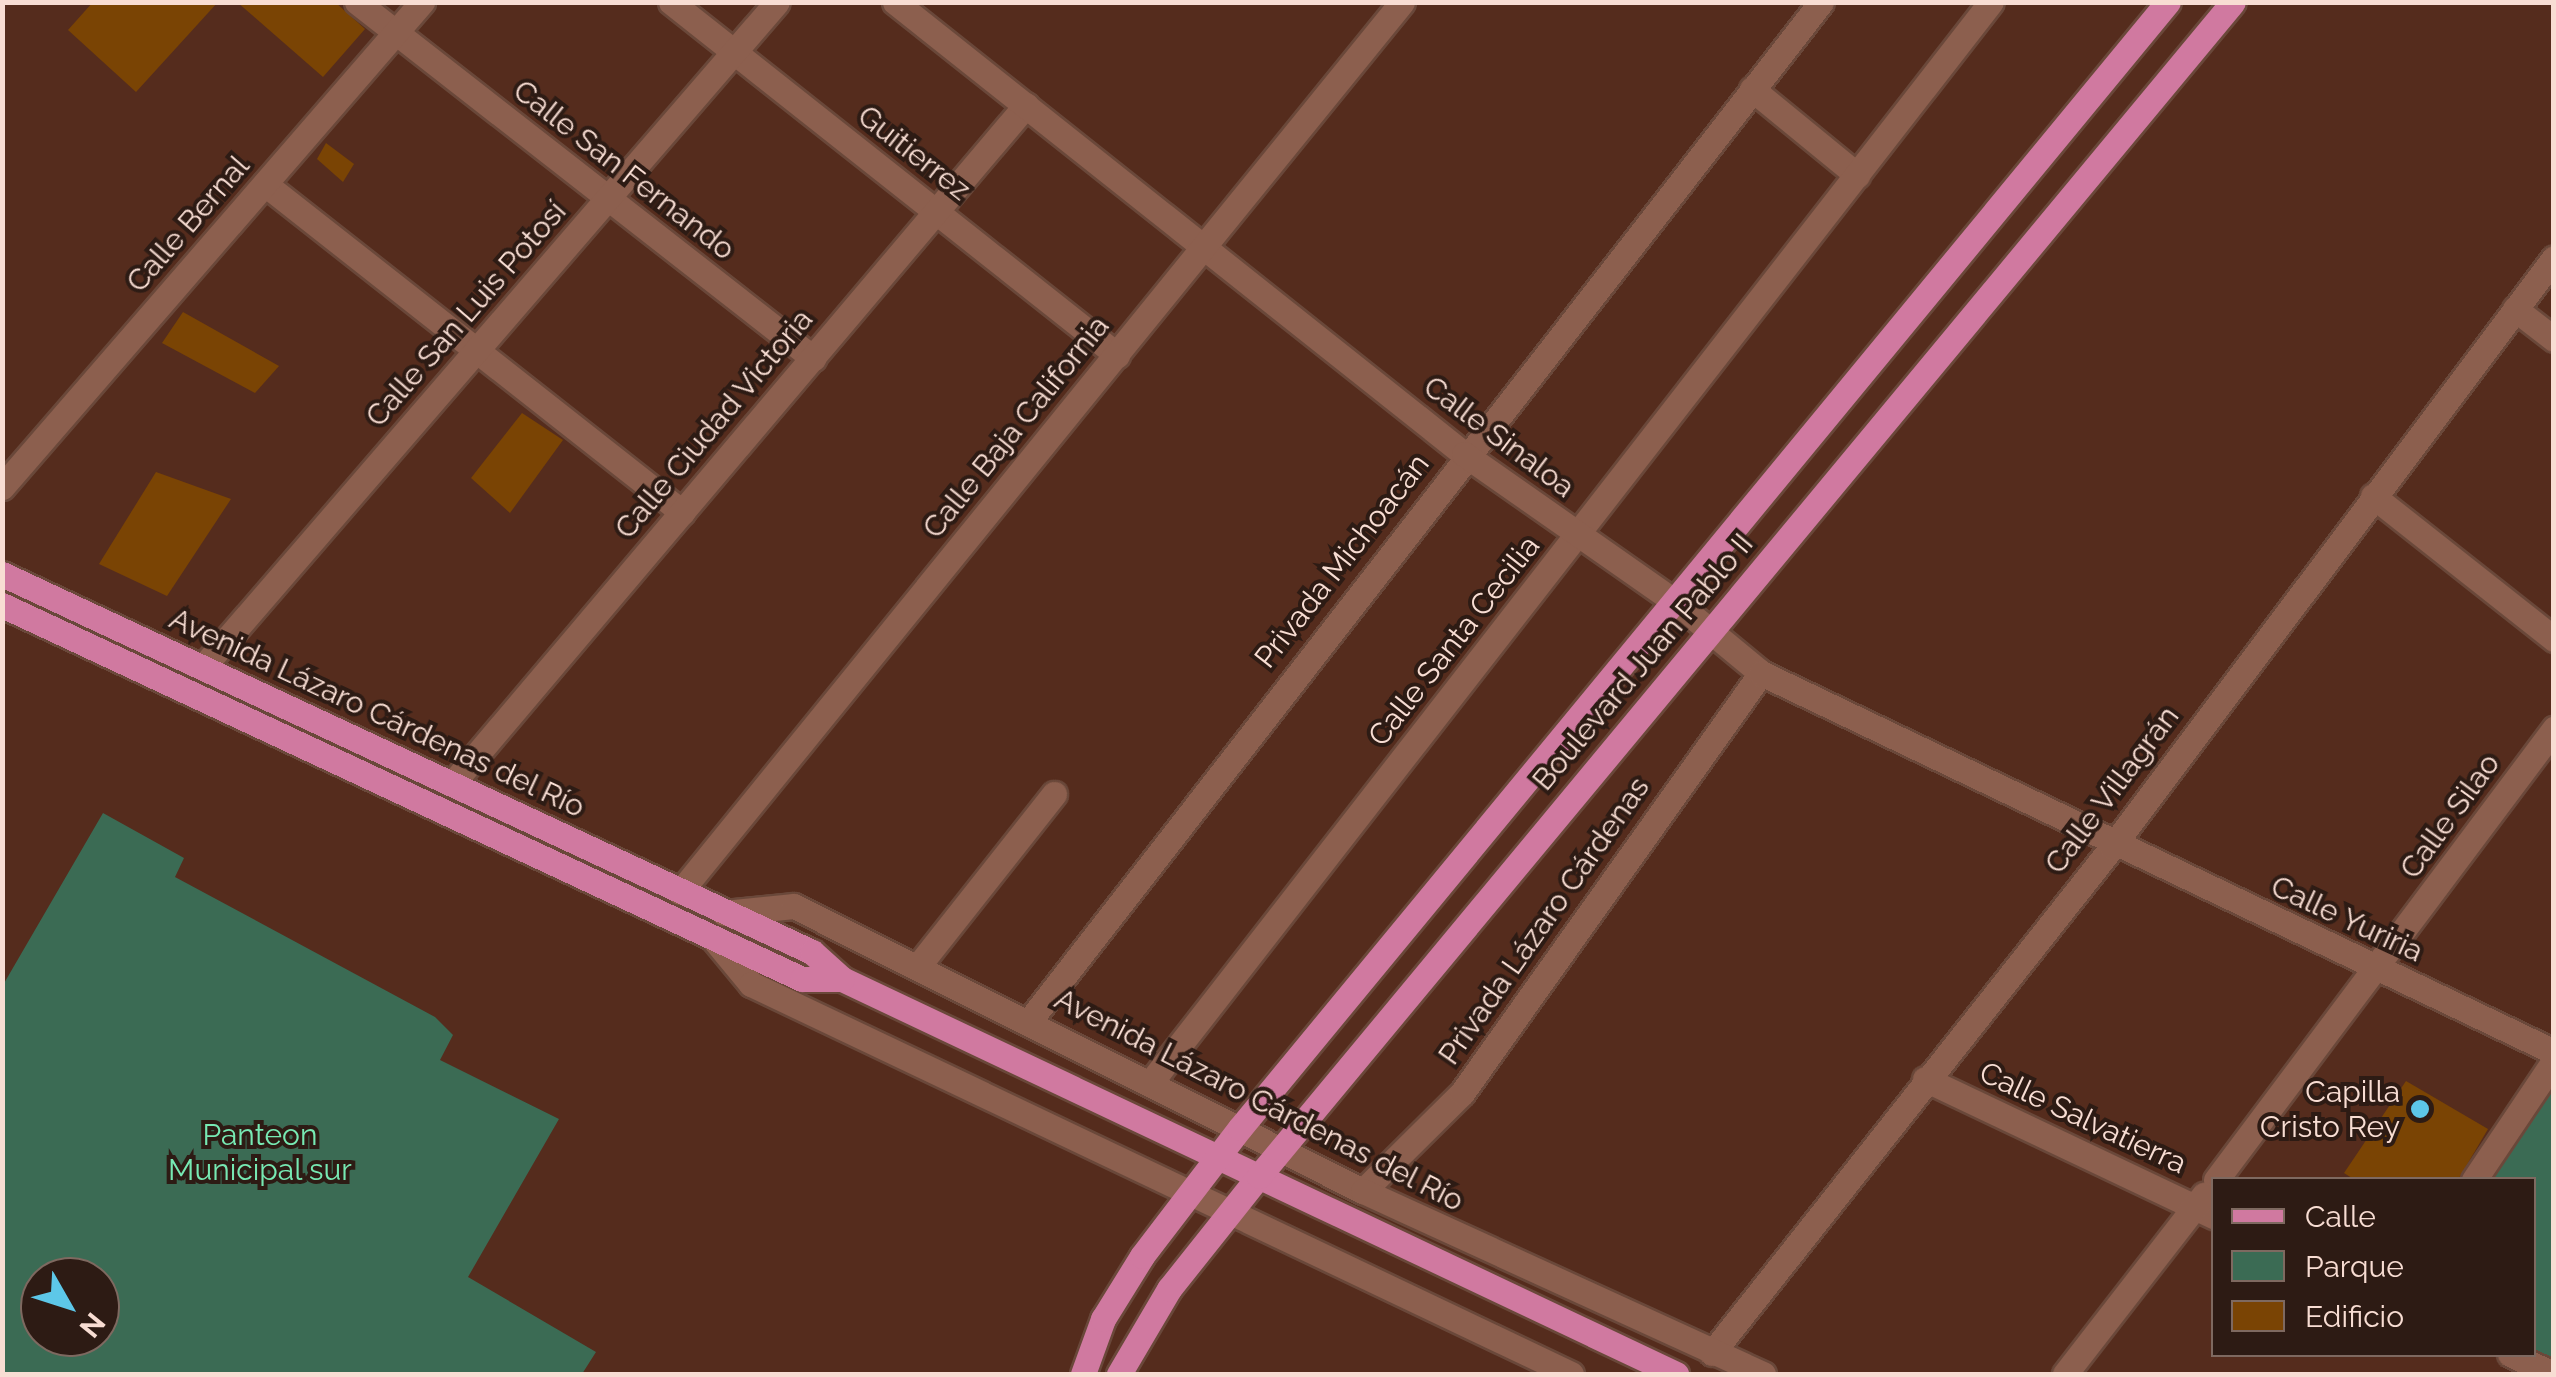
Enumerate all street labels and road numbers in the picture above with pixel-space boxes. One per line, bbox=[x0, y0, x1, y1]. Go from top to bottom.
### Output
street label: Calle San Fernando bbox=[506, 72, 742, 268]
street label: Guitierrez bbox=[851, 98, 977, 208]
street label: Calle Bernal bbox=[119, 149, 257, 299]
street label: Calle San Luis Potosí bbox=[358, 194, 574, 434]
street label: Calle Ciudad Victoria bbox=[607, 302, 821, 546]
street label: Calle Baja California bbox=[915, 309, 1117, 545]
street label: Calle Sinaloa bbox=[1417, 369, 1581, 505]
street label: Privada Michoacán bbox=[1247, 447, 1437, 675]
street label: Boulevard Juan Pablo II bbox=[1525, 526, 1761, 798]
street label: Calle Santa Cecilia bbox=[1361, 529, 1547, 753]
street label: Avenida Lázaro Cárdenas del Río bbox=[163, 601, 591, 825]
street label: Calle Villagrán bbox=[2037, 699, 2187, 881]
street label: Calle Silao bbox=[2393, 747, 2507, 885]
street label: Privada Lázaro Cárdenas bbox=[1431, 770, 1657, 1072]
street label: Calle Yuriria bbox=[2265, 868, 2429, 970]
street label: Avenida Lázaro Cárdenas del Río bbox=[1048, 981, 1470, 1219]
street label: Calle Salvatierra bbox=[1974, 1054, 2192, 1182]

